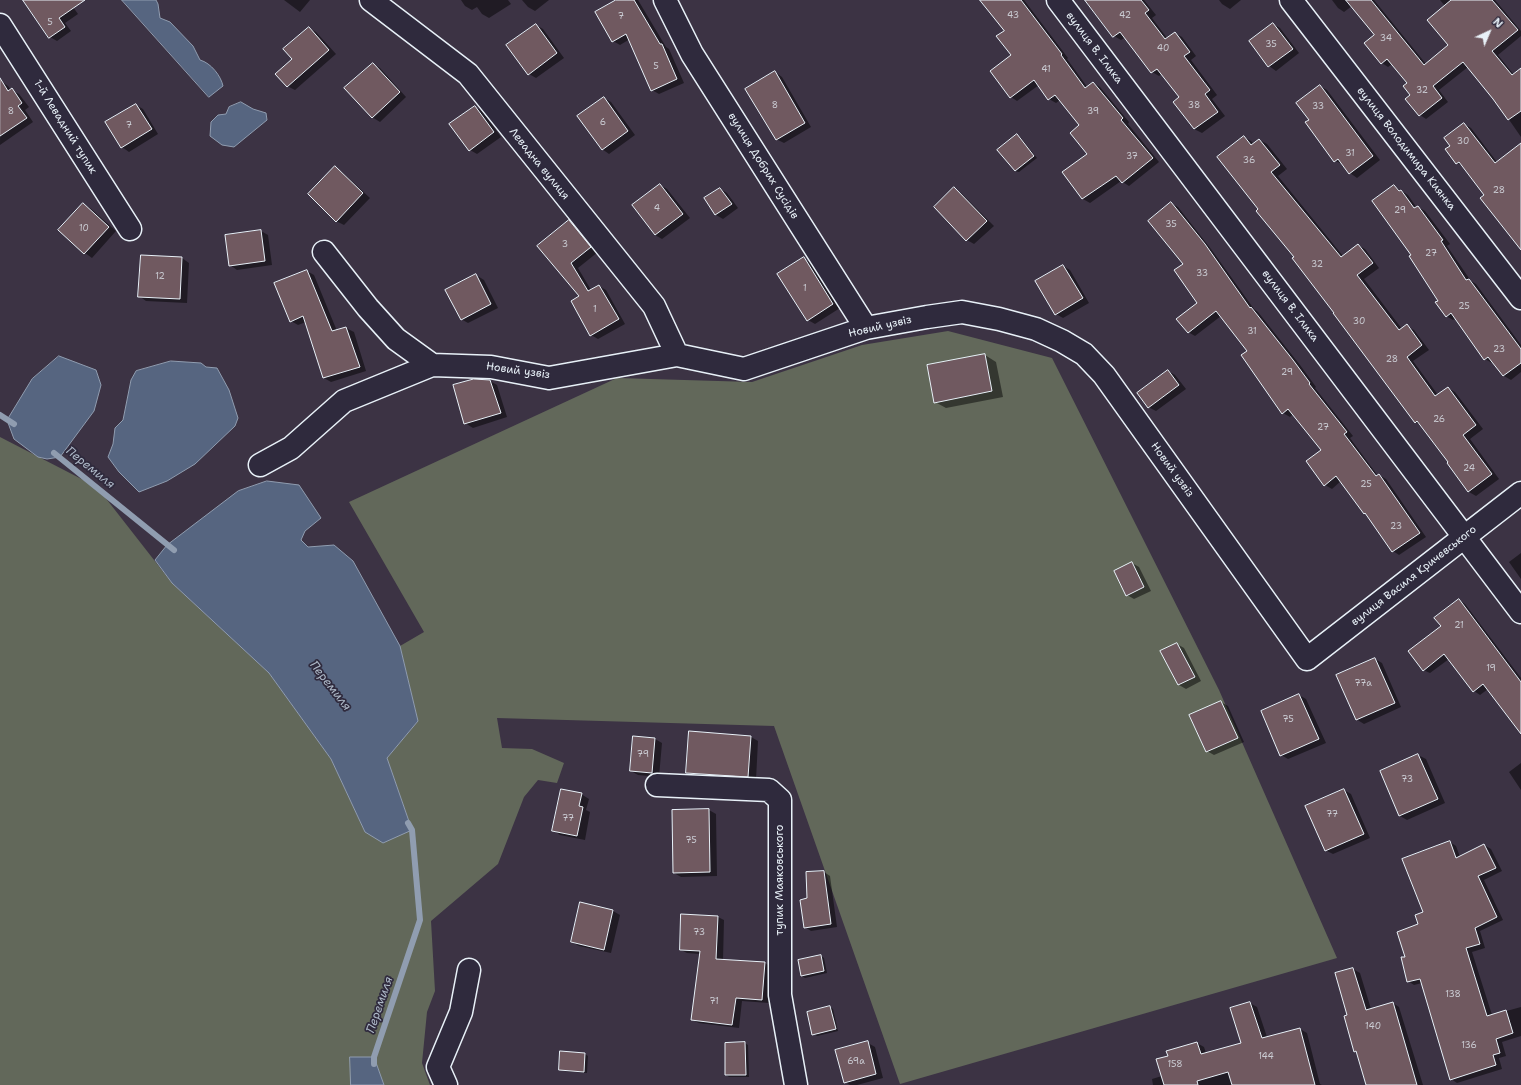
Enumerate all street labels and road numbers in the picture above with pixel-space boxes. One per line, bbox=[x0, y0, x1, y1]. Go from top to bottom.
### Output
street label: вулиця В. Ілика bbox=[1063, 10, 1125, 86]
street label: 1-й Левадний тупик bbox=[31, 77, 99, 177]
street label: вулиця Володимира Киянка bbox=[1354, 85, 1458, 213]
street label: вулиця Добрих Сусідів bbox=[725, 110, 801, 222]
street label: Левадна вулиця bbox=[506, 125, 572, 203]
street label: вулиця В. Ілика bbox=[1259, 268, 1321, 344]
street label: Новий узвіз bbox=[847, 313, 913, 341]
street label: Новий узвіз bbox=[485, 360, 551, 382]
street label: Новий узвіз bbox=[1148, 440, 1196, 500]
street label: вулиця Василя Кричевського bbox=[1349, 523, 1479, 629]
street label: тупик Маяковського bbox=[773, 825, 787, 935]

